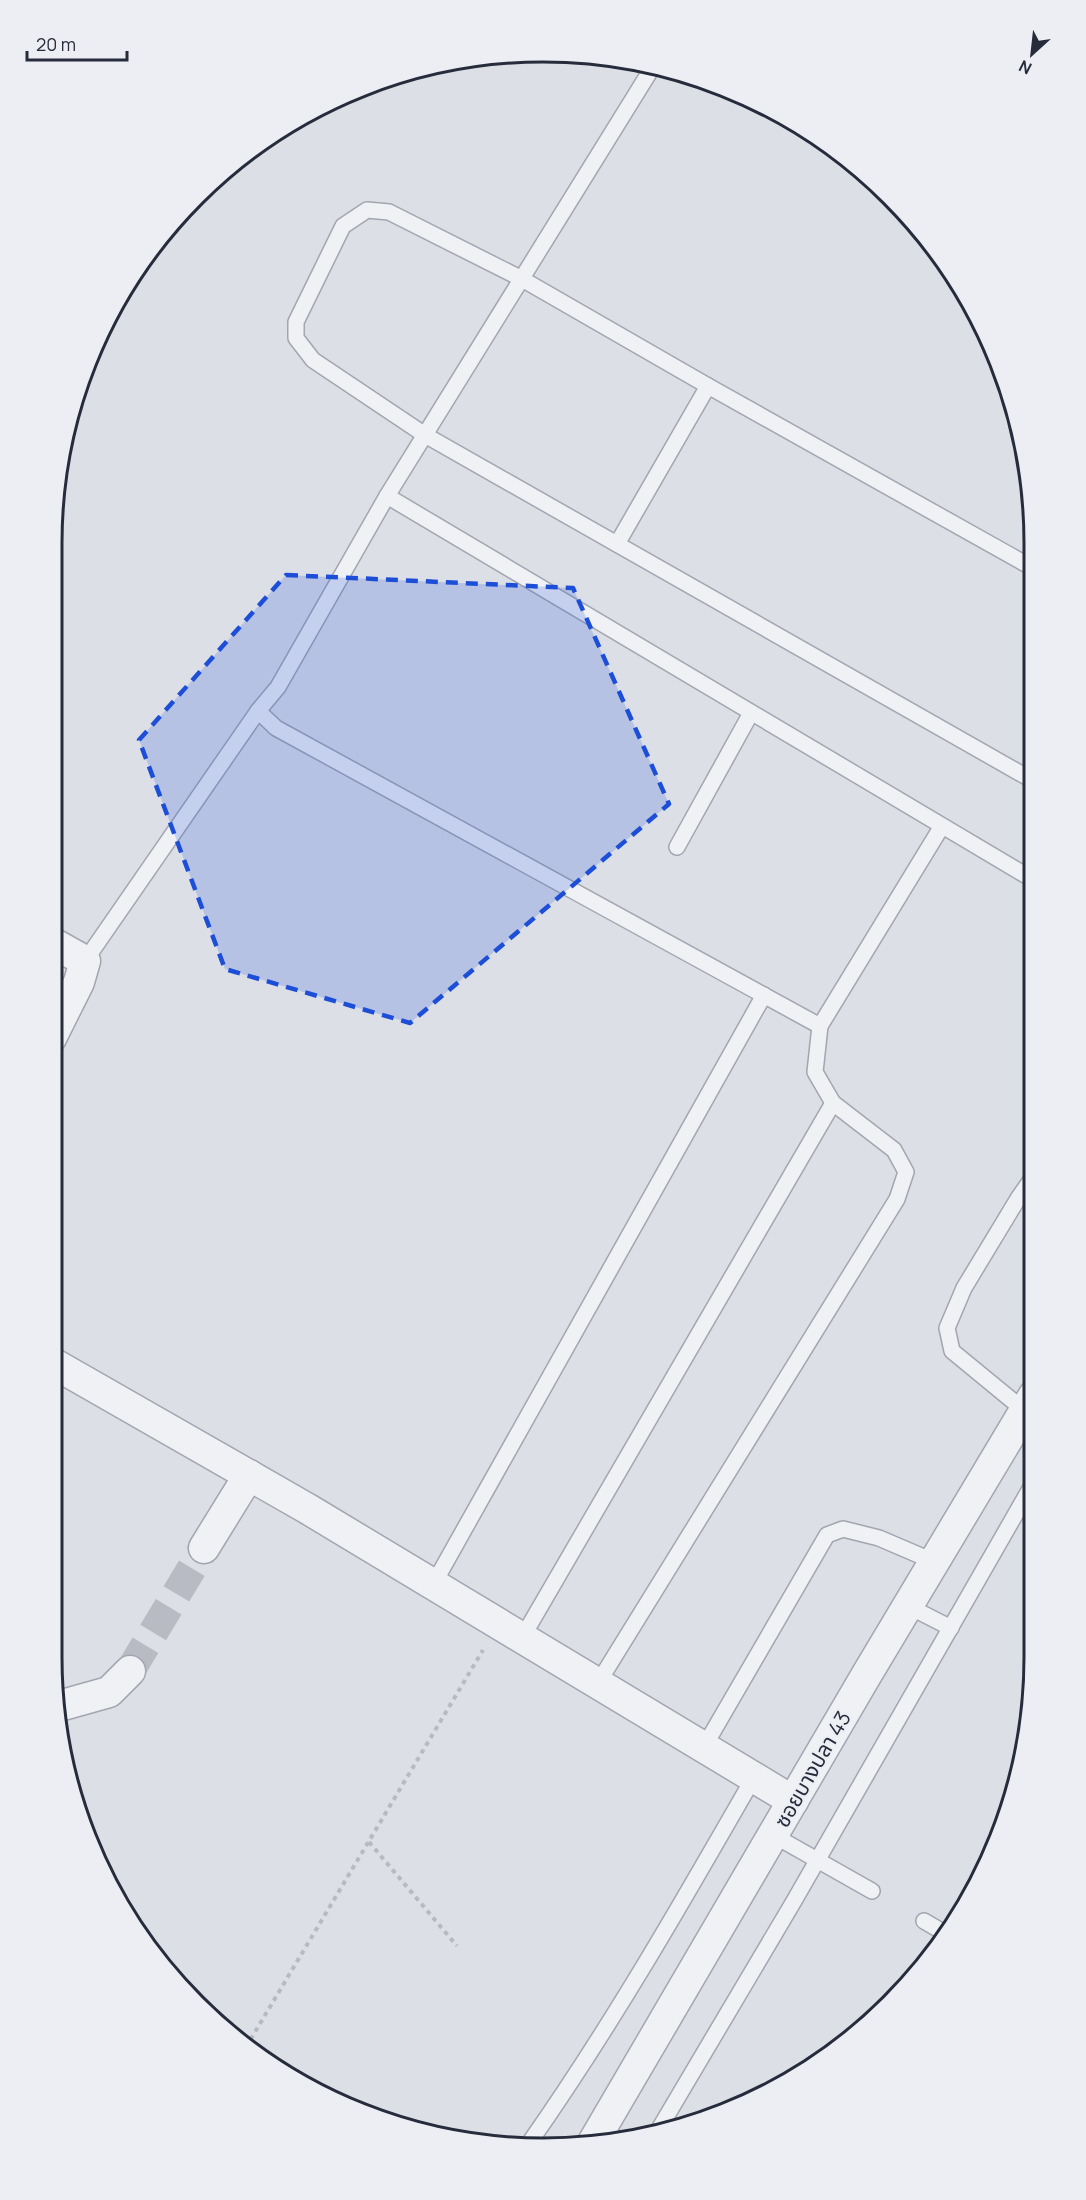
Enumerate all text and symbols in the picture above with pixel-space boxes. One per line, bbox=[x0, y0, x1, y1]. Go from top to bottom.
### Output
scale bar bbox=[27, 24, 128, 62]
north arrow bbox=[1002, 24, 1062, 84]
text: 20 m bbox=[36, 32, 76, 56]
text: N bbox=[1015, 55, 1035, 80]
street label: ซอยบางปลา 43 bbox=[767, 1706, 857, 1832]

